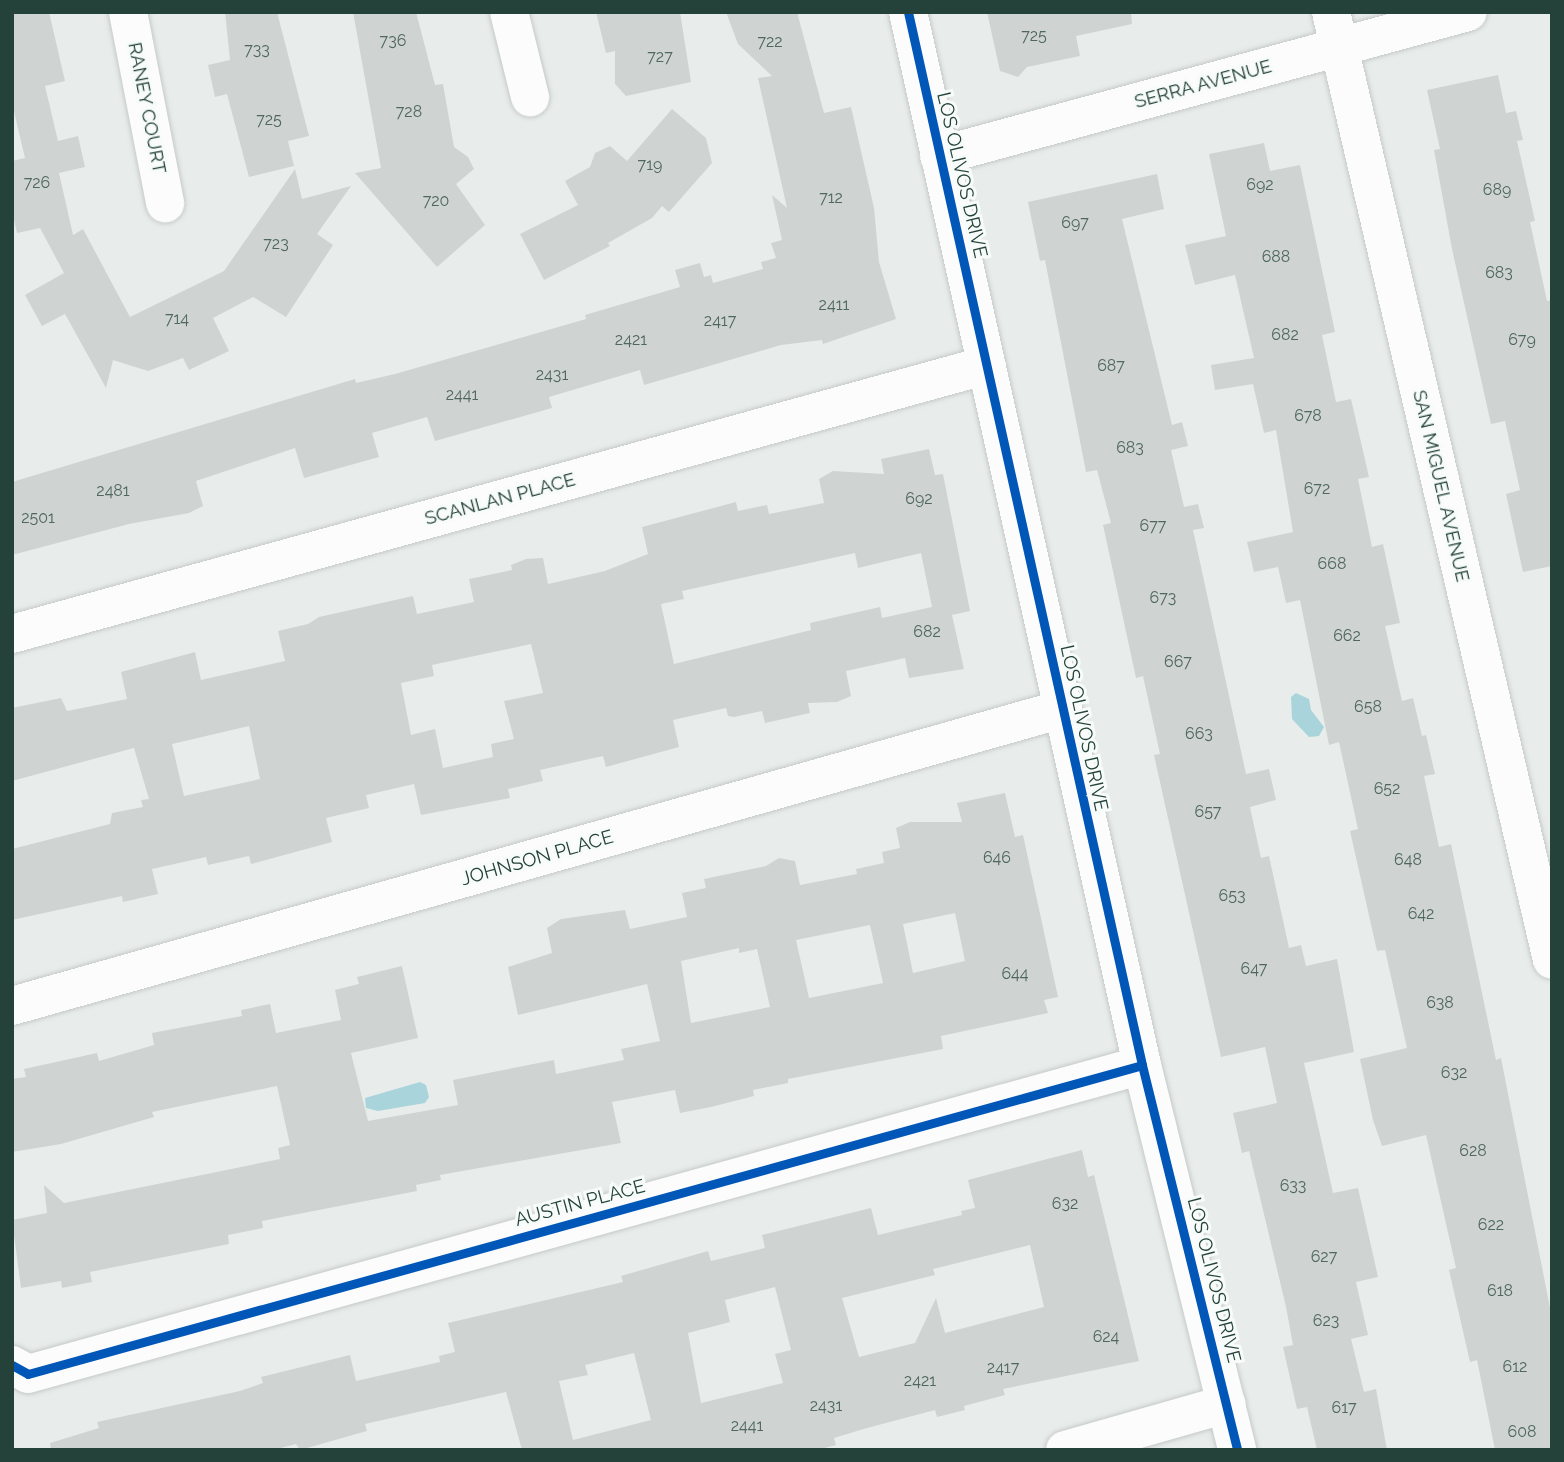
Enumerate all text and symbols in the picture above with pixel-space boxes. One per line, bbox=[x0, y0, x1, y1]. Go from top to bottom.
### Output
house number: 725 bbox=[1021, 26, 1047, 46]
house number: 736 bbox=[380, 31, 406, 51]
house number: 722 bbox=[757, 32, 783, 52]
street label: RANEY COURT bbox=[123, 40, 171, 176]
house number: 733 bbox=[244, 40, 270, 60]
house number: 727 bbox=[647, 47, 673, 67]
street label: SERRA AVENUE bbox=[1131, 55, 1275, 113]
street label: LOS OLIVOS DRIVE bbox=[932, 90, 992, 260]
house number: 728 bbox=[396, 102, 422, 122]
house number: 725 bbox=[256, 110, 282, 130]
house number: 719 bbox=[638, 155, 662, 175]
house number: 726 bbox=[24, 173, 50, 193]
house number: 692 bbox=[1246, 175, 1274, 195]
house number: 689 bbox=[1483, 180, 1511, 200]
house number: 712 bbox=[819, 188, 843, 208]
house number: 720 bbox=[423, 191, 449, 211]
house number: 697 bbox=[1061, 213, 1089, 233]
house number: 723 bbox=[263, 234, 289, 254]
house number: 688 bbox=[1262, 247, 1290, 267]
house number: 683 bbox=[1485, 263, 1513, 283]
house number: 2411 bbox=[819, 295, 849, 315]
house number: 714 bbox=[165, 309, 189, 329]
house number: 2417 bbox=[704, 311, 736, 331]
house number: 682 bbox=[1271, 325, 1299, 345]
house number: 2421 bbox=[615, 330, 647, 350]
house number: 679 bbox=[1508, 330, 1536, 350]
house number: 687 bbox=[1097, 356, 1125, 376]
house number: 2431 bbox=[536, 365, 568, 385]
house number: 2441 bbox=[446, 385, 478, 405]
street label: SAN MIGUEL AVENUE bbox=[1408, 387, 1474, 585]
house number: 678 bbox=[1294, 406, 1322, 426]
house number: 683 bbox=[1116, 438, 1144, 458]
street label: SCANLAN PLACE bbox=[422, 468, 578, 530]
house number: 672 bbox=[1304, 479, 1330, 499]
house number: 2481 bbox=[96, 481, 130, 501]
house number: 692 bbox=[905, 489, 933, 509]
house number: 2501 bbox=[21, 508, 55, 528]
house number: 677 bbox=[1140, 516, 1166, 536]
house number: 668 bbox=[1318, 554, 1346, 574]
house number: 673 bbox=[1150, 588, 1176, 608]
house number: 682 bbox=[913, 622, 941, 642]
house number: 662 bbox=[1333, 626, 1361, 646]
street label: LOS OLIVOS DRIVE bbox=[1055, 643, 1113, 813]
house number: 667 bbox=[1164, 652, 1192, 672]
house number: 658 bbox=[1354, 697, 1382, 717]
house number: 663 bbox=[1185, 724, 1213, 744]
house number: 652 bbox=[1374, 779, 1400, 799]
house number: 657 bbox=[1195, 802, 1221, 822]
street label: JOHNSON PLACE bbox=[458, 825, 616, 891]
house number: 646 bbox=[983, 848, 1011, 868]
house number: 648 bbox=[1394, 850, 1422, 870]
house number: 653 bbox=[1219, 886, 1245, 906]
house number: 642 bbox=[1408, 904, 1434, 924]
house number: 647 bbox=[1241, 959, 1267, 979]
house number: 644 bbox=[1001, 964, 1029, 984]
house number: 638 bbox=[1426, 993, 1454, 1013]
house number: 632 bbox=[1441, 1063, 1467, 1083]
house number: 628 bbox=[1459, 1141, 1487, 1161]
street label: AUSTIN PLACE bbox=[512, 1175, 648, 1231]
house number: 633 bbox=[1280, 1176, 1306, 1196]
house number: 632 bbox=[1052, 1194, 1078, 1214]
street label: LOS OLIVOS DRIVE bbox=[1182, 1195, 1246, 1365]
house number: 622 bbox=[1478, 1215, 1504, 1235]
house number: 627 bbox=[1311, 1247, 1337, 1267]
house number: 618 bbox=[1487, 1281, 1513, 1301]
house number: 623 bbox=[1313, 1311, 1339, 1331]
house number: 624 bbox=[1093, 1327, 1119, 1347]
house number: 612 bbox=[1503, 1357, 1527, 1377]
house number: 2417 bbox=[987, 1358, 1019, 1378]
house number: 2421 bbox=[904, 1371, 936, 1391]
house number: 2431 bbox=[810, 1396, 842, 1416]
house number: 617 bbox=[1332, 1398, 1356, 1418]
house number: 2441 bbox=[731, 1416, 763, 1436]
house number: 608 bbox=[1508, 1422, 1536, 1442]

